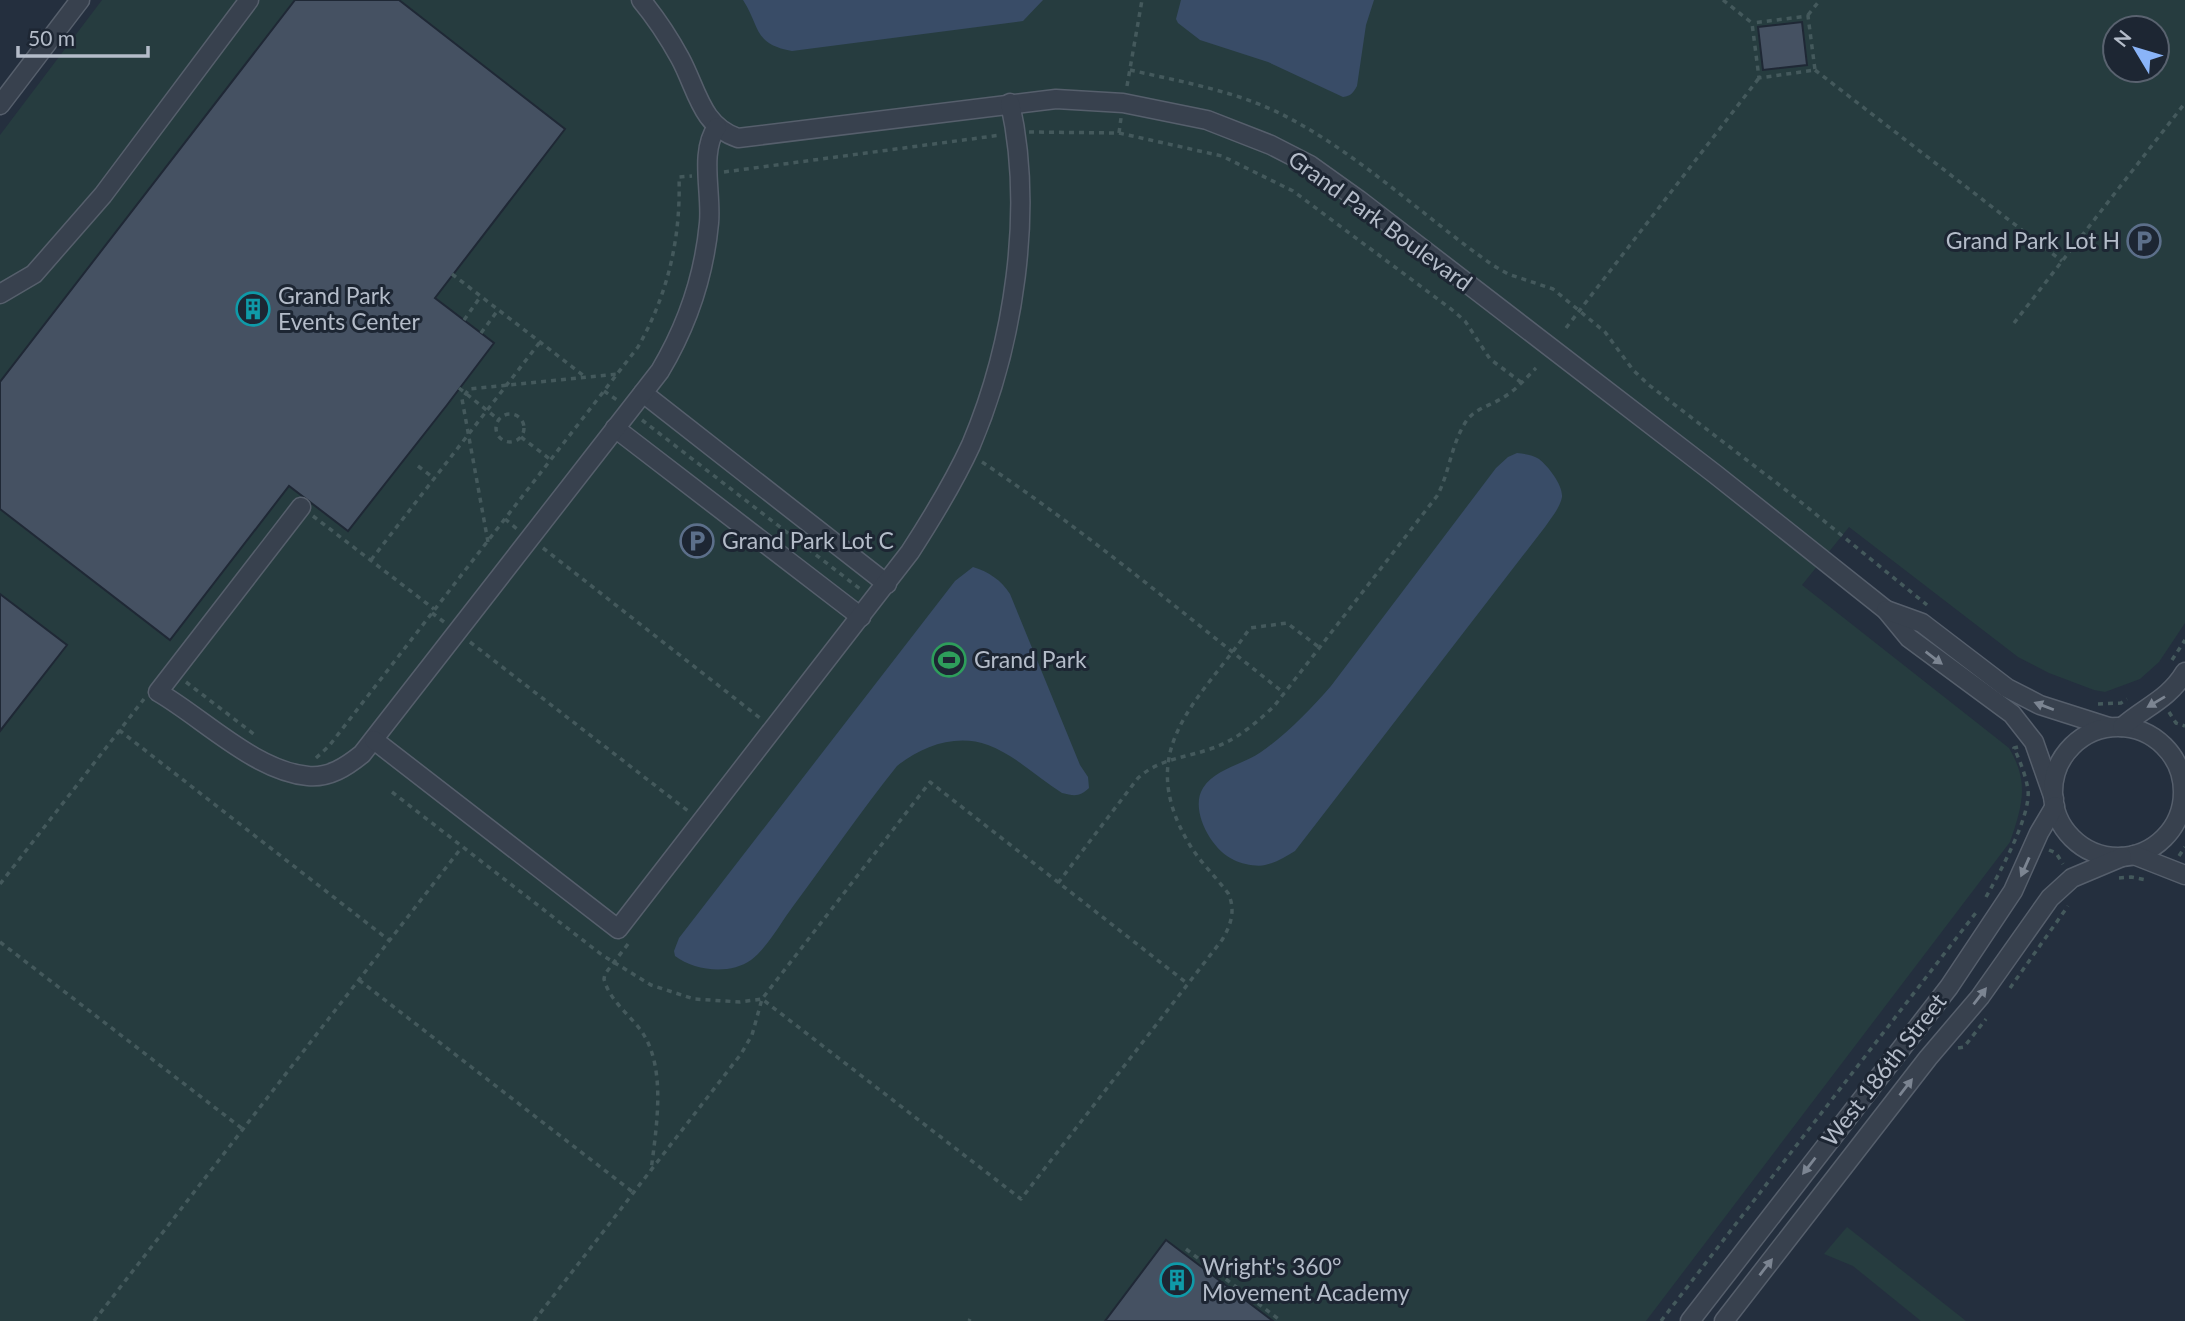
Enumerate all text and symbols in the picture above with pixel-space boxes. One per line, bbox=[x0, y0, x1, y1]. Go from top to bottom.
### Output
scale bar bbox=[18, 14, 147, 58]
north arrow bbox=[2101, 14, 2171, 84]
text: 50 m bbox=[28, 25, 75, 50]
text: N bbox=[2109, 25, 2136, 51]
street label: Grand Park Boulevard bbox=[1283, 144, 1478, 296]
parking icon: Grand Park Lot H bbox=[2125, 222, 2163, 260]
place label: Grand Park Lot H bbox=[1946, 226, 2120, 254]
place label: Grand Park Events Center bbox=[278, 281, 420, 335]
building icon: Grand Park Events Center bbox=[234, 290, 272, 328]
parking icon: Grand Park Lot C bbox=[678, 522, 716, 560]
place label: Grand Park Lot C bbox=[722, 526, 894, 554]
sports icon: Grand Park bbox=[930, 641, 968, 679]
place label: Grand Park bbox=[974, 645, 1087, 673]
one-way arrow bbox=[1925, 650, 1943, 664]
one-way arrow bbox=[2146, 695, 2166, 708]
one-way arrow bbox=[2034, 700, 2055, 711]
one-way arrow bbox=[2019, 856, 2030, 877]
street label: West 186th Street bbox=[1815, 987, 1952, 1151]
one-way arrow bbox=[1972, 988, 1987, 1006]
one-way arrow bbox=[1898, 1079, 1913, 1097]
one-way arrow bbox=[1802, 1157, 1817, 1175]
place label: Wright's 360° Movement Academy bbox=[1202, 1252, 1410, 1306]
one-way arrow bbox=[1758, 1258, 1772, 1276]
building icon: Wright's 360° Movement Academy bbox=[1158, 1261, 1196, 1299]

